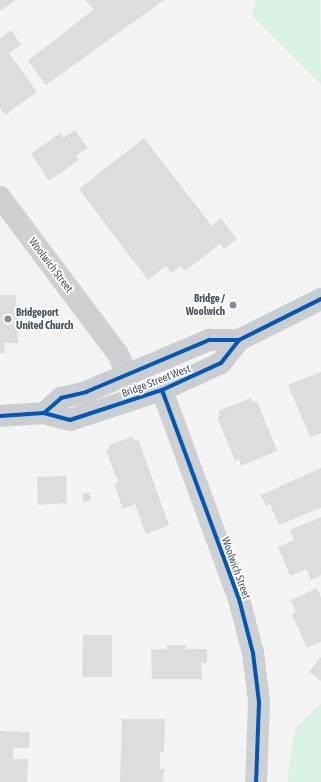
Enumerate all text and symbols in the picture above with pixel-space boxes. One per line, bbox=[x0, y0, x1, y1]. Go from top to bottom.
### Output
street label: Woolwich Street bbox=[26, 235, 76, 295]
place label: Bridge / Woolwich bbox=[186, 292, 225, 318]
marker: Bridge / Woolwich bbox=[228, 300, 238, 310]
place label: Bridgeport United Church bbox=[16, 306, 73, 332]
marker: Bridgeport United Church bbox=[3, 314, 13, 324]
street label: Bridge Street West bbox=[120, 362, 192, 400]
street label: Woolwich Street bbox=[219, 535, 253, 601]

